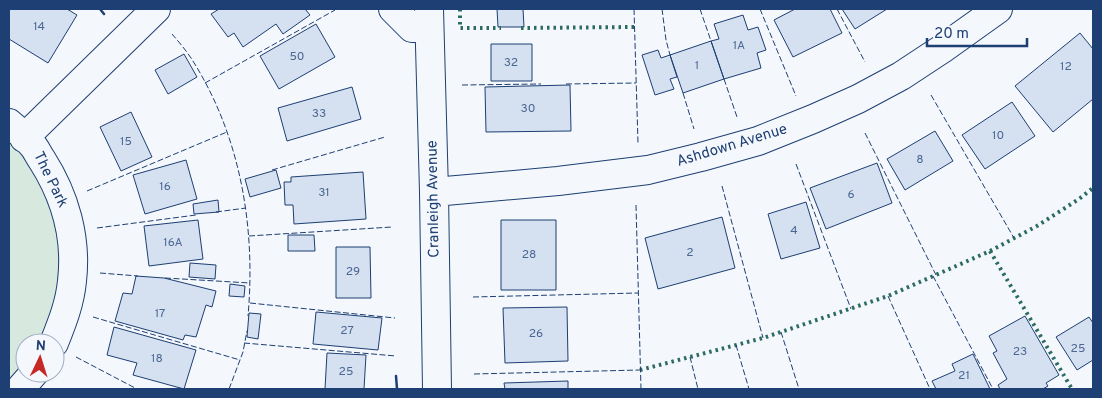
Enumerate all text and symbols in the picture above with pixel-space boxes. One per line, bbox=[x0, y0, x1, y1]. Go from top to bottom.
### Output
scale bar bbox=[927, 15, 1027, 47]
house number: 14 bbox=[33, 19, 45, 35]
text: 20 m bbox=[934, 25, 969, 44]
house number: 1A bbox=[733, 38, 745, 54]
house number: 50 bbox=[289, 49, 305, 65]
house number: 32 bbox=[504, 55, 518, 71]
house number: 1 bbox=[695, 58, 699, 74]
house number: 12 bbox=[1060, 59, 1072, 75]
house number: 30 bbox=[521, 101, 535, 117]
house number: 33 bbox=[312, 106, 326, 122]
street label: Ashdown Avenue bbox=[674, 120, 790, 172]
house number: 10 bbox=[992, 128, 1004, 144]
house number: 15 bbox=[120, 134, 132, 150]
street label: Cranleigh Avenue bbox=[423, 140, 445, 258]
street label: The Park bbox=[28, 149, 72, 211]
house number: 8 bbox=[916, 152, 924, 168]
house number: 16 bbox=[159, 179, 171, 195]
house number: 31 bbox=[318, 185, 330, 201]
house number: 6 bbox=[847, 187, 855, 203]
house number: 4 bbox=[790, 223, 798, 239]
house number: 16A bbox=[163, 235, 183, 251]
house number: 2 bbox=[686, 245, 694, 261]
house number: 28 bbox=[522, 247, 536, 263]
house number: 29 bbox=[346, 264, 360, 280]
house number: 17 bbox=[155, 306, 165, 322]
house number: 27 bbox=[340, 323, 354, 339]
house number: 26 bbox=[529, 326, 543, 342]
north arrow bbox=[15, 333, 65, 383]
text: N bbox=[35, 338, 46, 355]
house number: 25 bbox=[1071, 341, 1085, 357]
house number: 23 bbox=[1013, 344, 1027, 360]
house number: 18 bbox=[151, 351, 163, 367]
house number: 25 bbox=[339, 364, 353, 380]
house number: 21 bbox=[958, 368, 970, 384]

